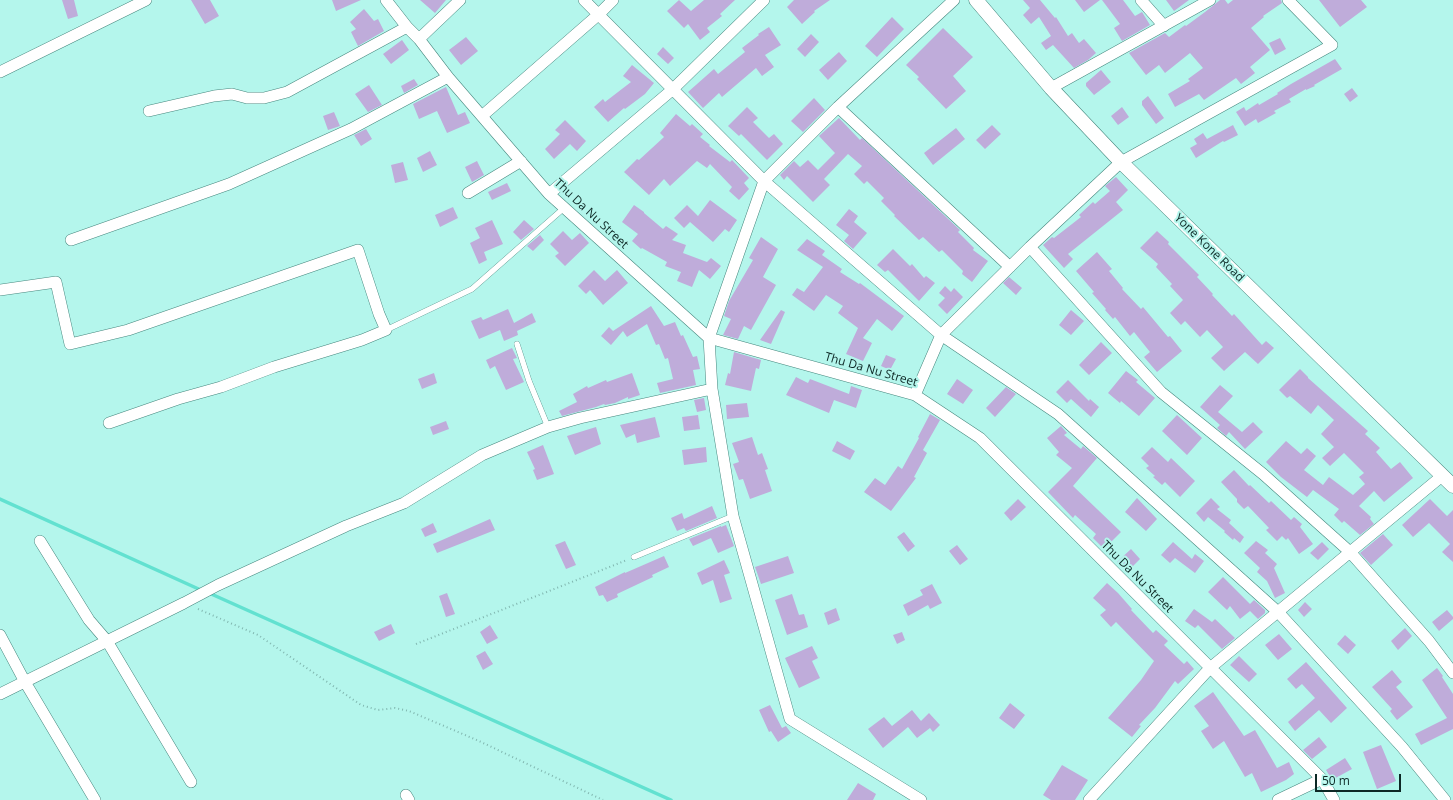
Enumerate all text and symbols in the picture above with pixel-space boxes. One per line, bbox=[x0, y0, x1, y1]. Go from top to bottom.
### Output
street label: Thu Da Nu Street bbox=[551, 176, 631, 252]
street label: Yone Kone Road bbox=[1171, 211, 1247, 285]
street label: Thu Da Nu Street bbox=[823, 350, 919, 390]
street label: Thu Da Nu Street bbox=[1098, 538, 1176, 616]
scale bar bbox=[1317, 766, 1403, 792]
text: 50 m bbox=[1322, 772, 1350, 789]

